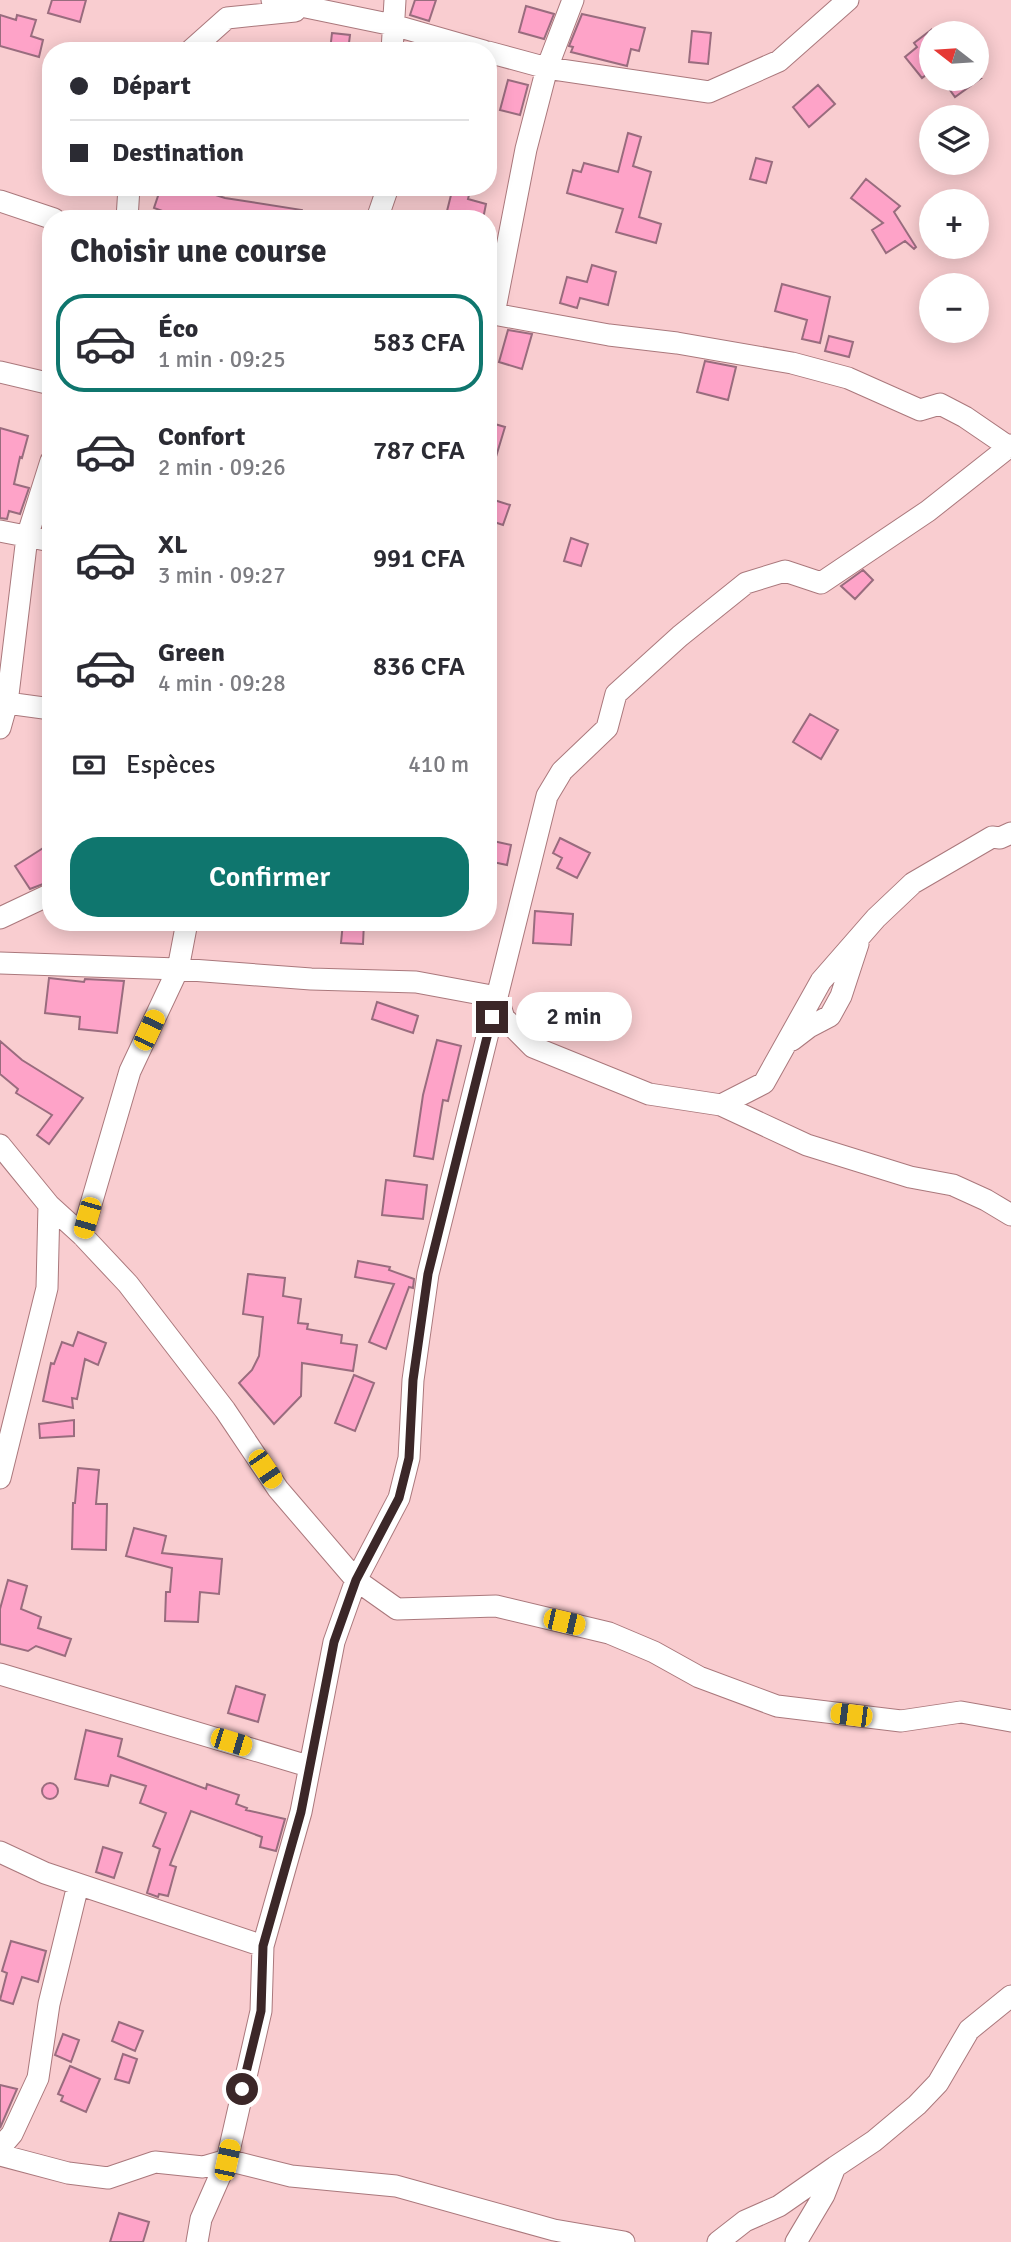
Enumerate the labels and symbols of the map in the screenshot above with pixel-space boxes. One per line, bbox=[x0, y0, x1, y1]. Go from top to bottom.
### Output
north arrow bbox=[919, 21, 989, 91]
callout: 2 min bbox=[516, 992, 632, 1042]
route end bbox=[476, 1001, 508, 1033]
car bbox=[131, 1007, 168, 1053]
car bbox=[72, 1195, 103, 1241]
car bbox=[245, 1446, 286, 1492]
car bbox=[542, 1607, 587, 1637]
car bbox=[829, 1702, 874, 1728]
car bbox=[208, 1726, 255, 1758]
route start bbox=[226, 2073, 258, 2105]
car bbox=[213, 2137, 242, 2183]

